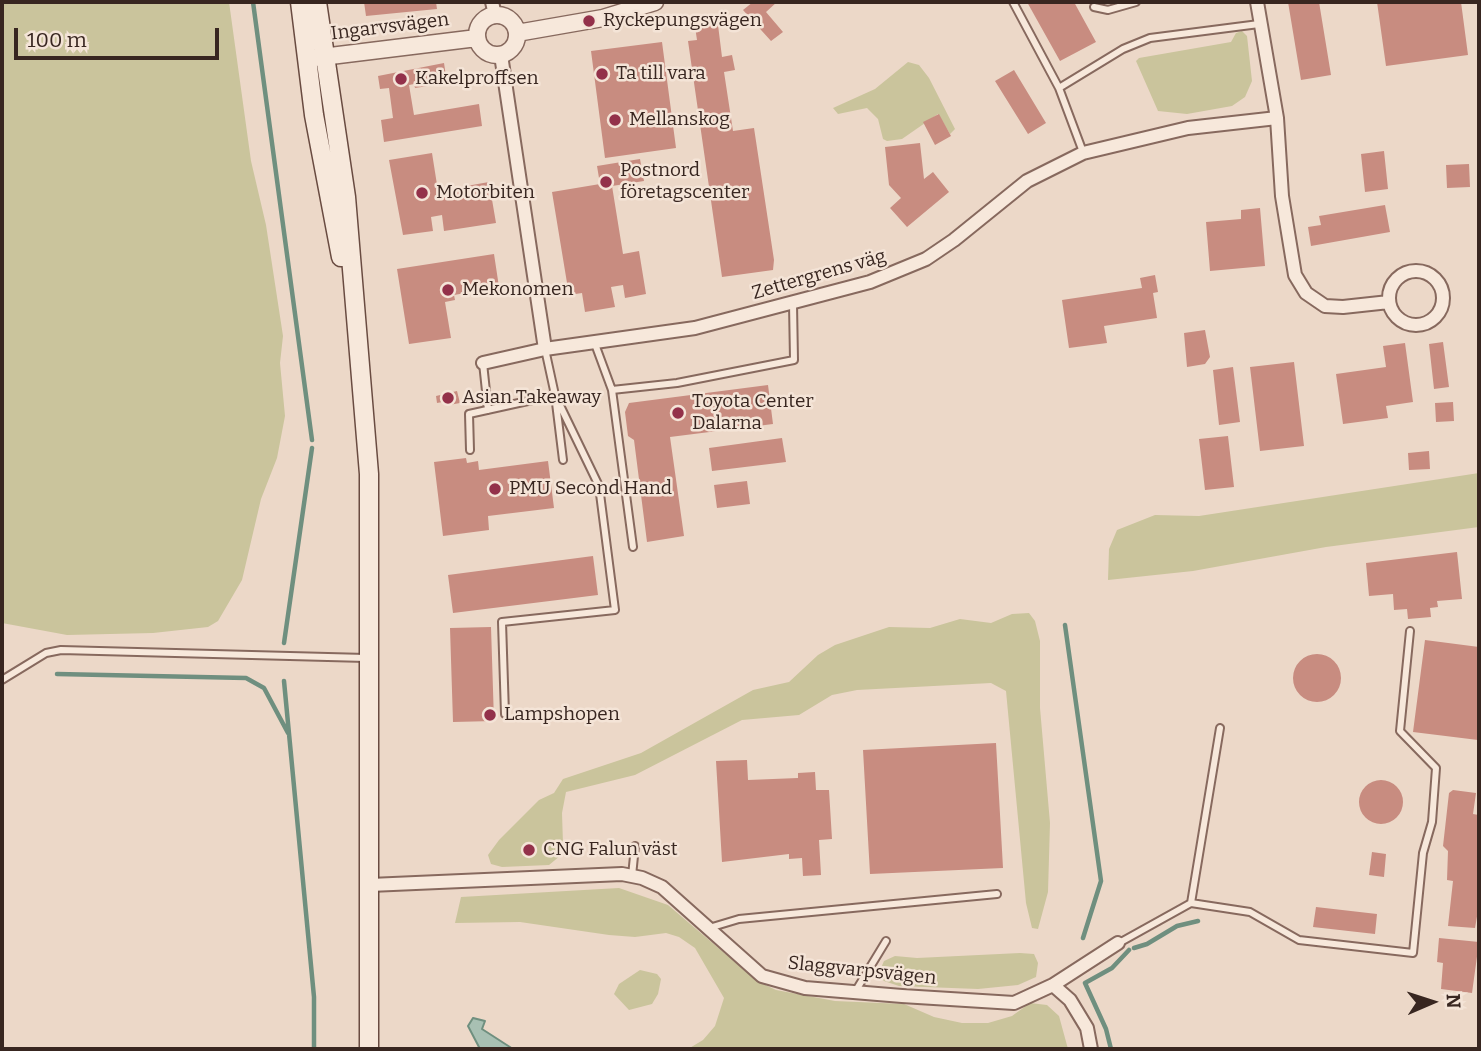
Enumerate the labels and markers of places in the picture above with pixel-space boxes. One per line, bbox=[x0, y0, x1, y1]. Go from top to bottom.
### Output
place label: Ryckepungsvägen bbox=[603, 10, 762, 32]
marker: Ryckepungsvägen bbox=[581, 13, 597, 29]
place label: Ta till vara bbox=[616, 63, 706, 85]
marker: Ta till vara bbox=[594, 66, 610, 82]
place label: Kakelproffsen bbox=[415, 68, 539, 90]
marker: Kakelproffsen bbox=[393, 71, 409, 87]
place label: Mellanskog bbox=[629, 109, 730, 131]
marker: Mellanskog bbox=[607, 112, 623, 128]
place label: Postnord företagscenter bbox=[620, 160, 749, 204]
marker: Postnord företagscenter bbox=[598, 174, 614, 190]
place label: Motorbiten bbox=[436, 182, 535, 204]
marker: Motorbiten bbox=[414, 185, 430, 201]
place label: Mekonomen bbox=[462, 279, 574, 301]
marker: Mekonomen bbox=[440, 282, 456, 298]
place label: Asian Takeaway bbox=[462, 387, 601, 409]
marker: Asian Takeaway bbox=[440, 390, 456, 406]
place label: Toyota Center Dalarna bbox=[692, 391, 814, 435]
marker: Toyota Center Dalarna bbox=[670, 405, 686, 421]
place label: PMU Second Hand bbox=[509, 478, 672, 500]
marker: PMU Second Hand bbox=[487, 481, 503, 497]
place label: Lampshopen bbox=[504, 704, 620, 726]
marker: Lampshopen bbox=[482, 707, 498, 723]
place label: CNG Falun väst bbox=[543, 839, 678, 861]
marker: CNG Falun väst bbox=[521, 842, 537, 858]

